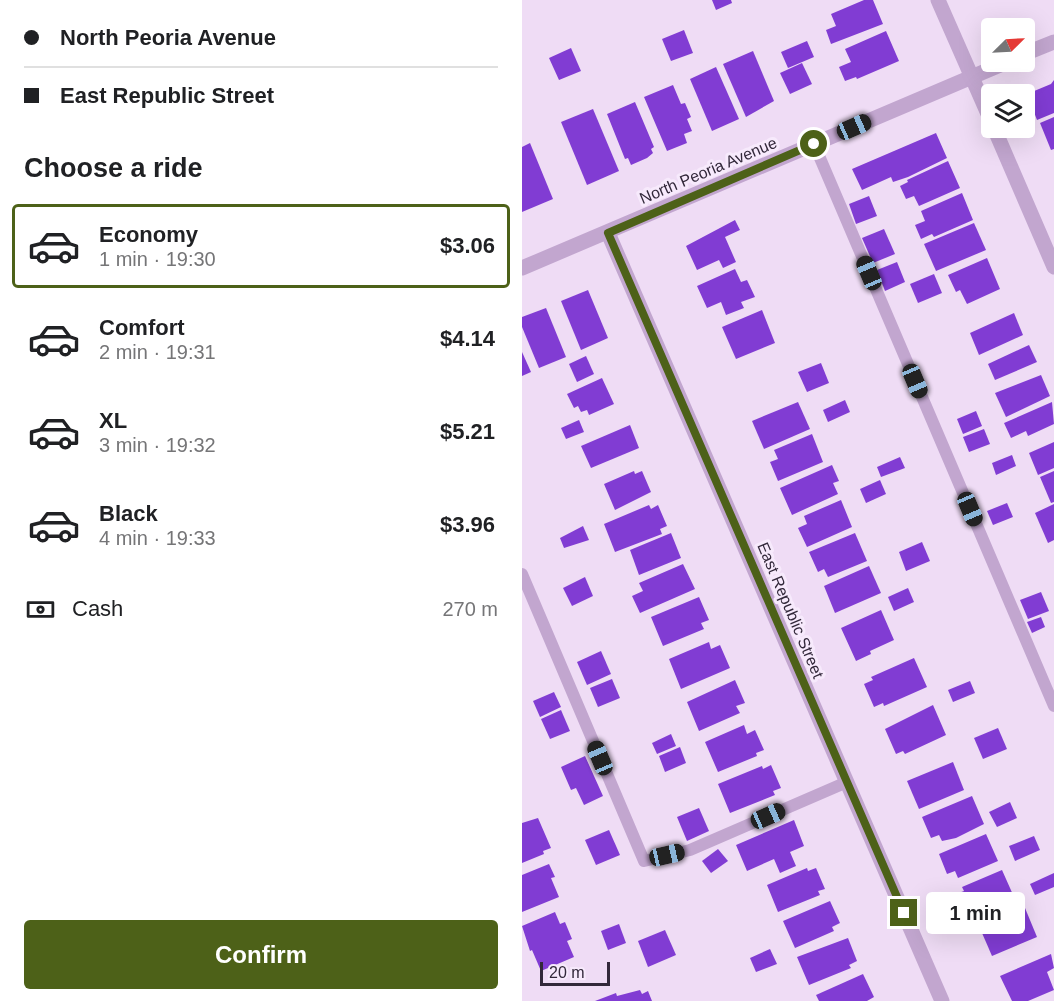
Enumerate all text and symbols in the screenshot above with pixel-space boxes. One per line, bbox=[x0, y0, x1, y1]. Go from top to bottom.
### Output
north arrow bbox=[981, 18, 1035, 72]
map controls bbox=[981, 18, 1035, 138]
text: North Peoria Avenue bbox=[60, 25, 276, 50]
text: East Republic Street bbox=[60, 83, 274, 108]
button: layers bbox=[981, 84, 1035, 138]
car bbox=[834, 111, 874, 143]
route start bbox=[800, 130, 827, 157]
street label: North Peoria Avenue bbox=[637, 134, 779, 207]
text: Choose a ride bbox=[24, 153, 203, 183]
icon: car bbox=[27, 219, 81, 273]
text: Economy bbox=[99, 222, 198, 247]
text: $3.06 bbox=[440, 233, 495, 258]
text: 1 min · 19:30 bbox=[99, 248, 216, 270]
car bbox=[854, 253, 884, 293]
icon: car bbox=[27, 312, 81, 366]
text: Comfort bbox=[99, 315, 185, 340]
text: $4.14 bbox=[440, 326, 495, 351]
text: 2 min · 19:31 bbox=[99, 341, 216, 363]
car bbox=[900, 361, 930, 401]
icon: car bbox=[27, 405, 81, 459]
text: XL bbox=[99, 408, 127, 433]
text: $5.21 bbox=[440, 419, 495, 444]
text: 3 min · 19:32 bbox=[99, 434, 216, 456]
car bbox=[955, 489, 985, 529]
icon: car bbox=[27, 498, 81, 552]
text: Black bbox=[99, 501, 158, 526]
text: $3.96 bbox=[440, 512, 495, 537]
text: 4 min · 19:33 bbox=[99, 527, 216, 549]
street label: East Republic Street bbox=[754, 540, 827, 681]
icon: cash bbox=[24, 593, 57, 626]
text: Cash bbox=[72, 596, 123, 621]
text: 270 m bbox=[442, 598, 498, 620]
car bbox=[585, 738, 615, 778]
car bbox=[748, 800, 788, 832]
car bbox=[647, 842, 687, 868]
callout: 1 min bbox=[925, 892, 1024, 934]
route end bbox=[890, 899, 917, 926]
text: 1 min bbox=[949, 902, 1002, 924]
button: Confirm bbox=[24, 920, 498, 989]
scale bar bbox=[540, 959, 610, 986]
text: 20 m bbox=[549, 964, 585, 981]

